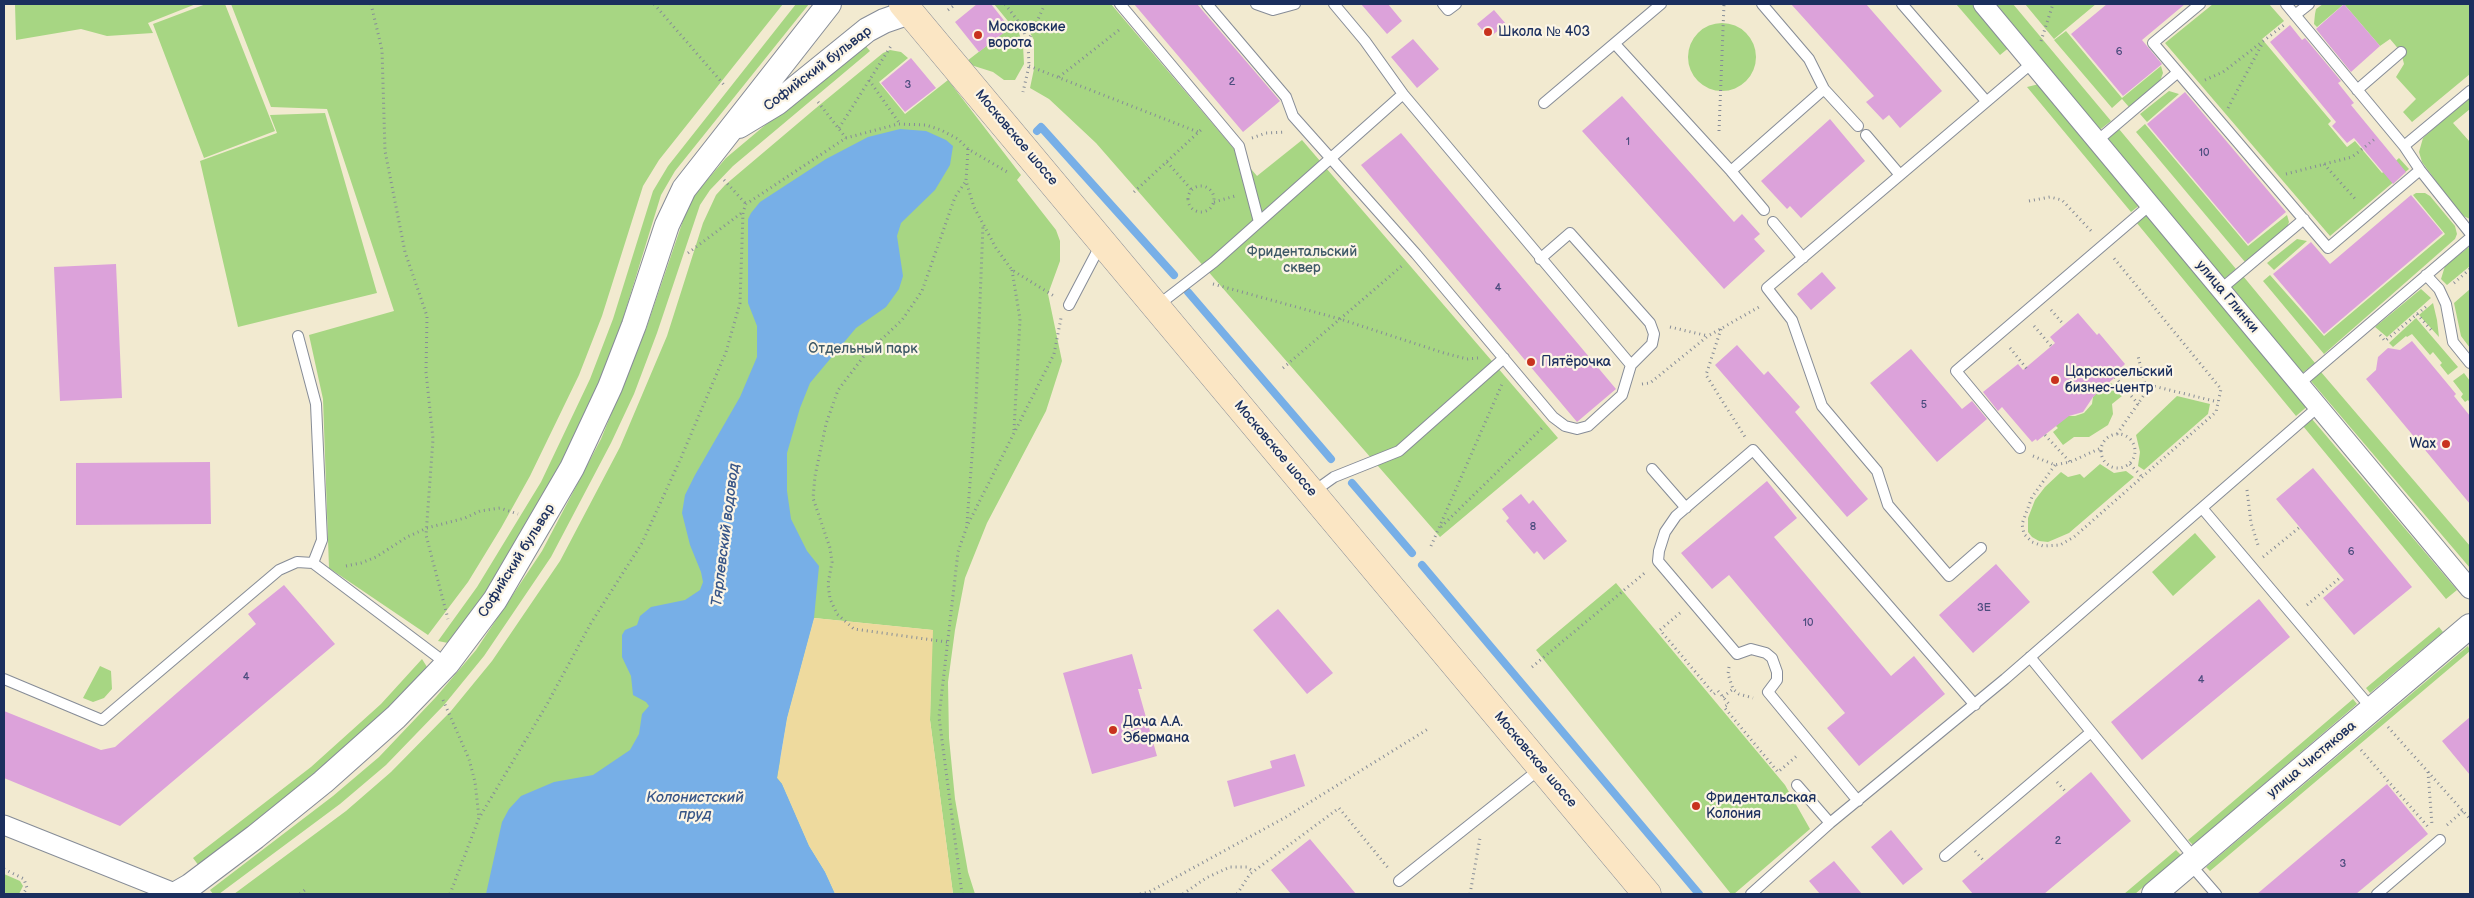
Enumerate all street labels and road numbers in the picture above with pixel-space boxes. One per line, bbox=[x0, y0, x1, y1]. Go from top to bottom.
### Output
street label: Софийский бульвар bbox=[761, 23, 875, 115]
street label: Московское шоссе bbox=[971, 87, 1061, 189]
street label: улица Глинки bbox=[2192, 257, 2262, 337]
street label: Московское шоссе bbox=[1230, 398, 1320, 500]
street label: Софийский бульвар bbox=[475, 501, 559, 621]
street label: Московское шоссе bbox=[1490, 709, 1580, 811]
street label: улица Чистякова bbox=[2264, 718, 2360, 802]

